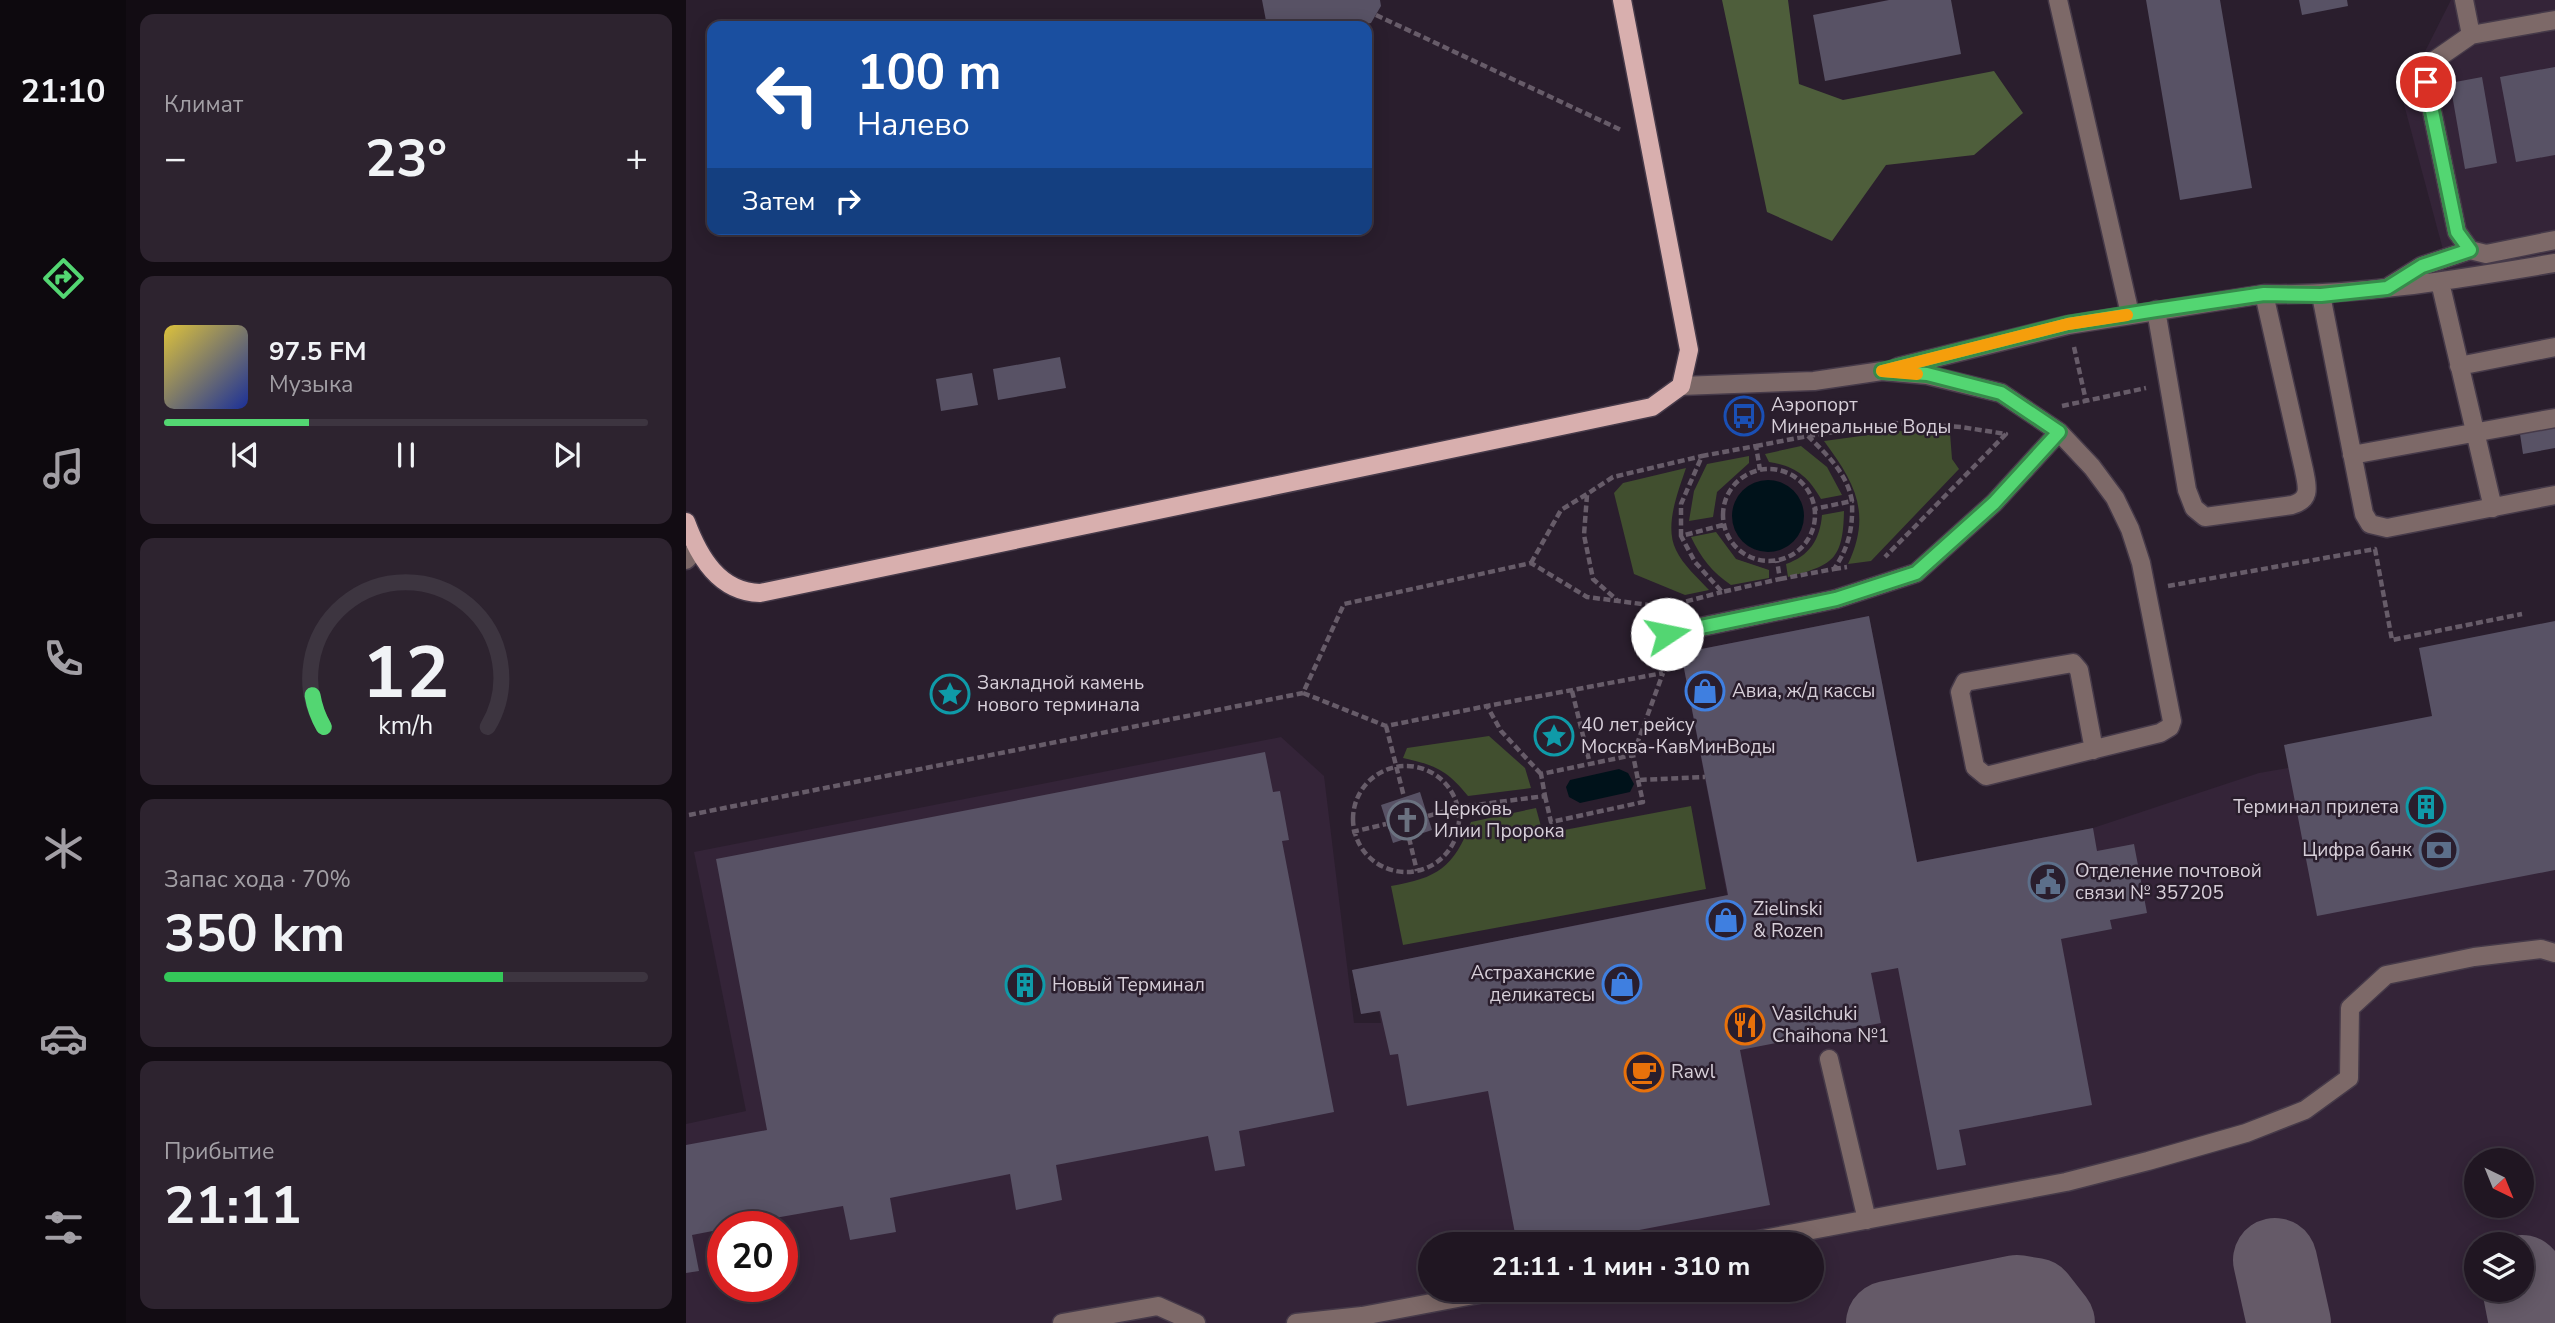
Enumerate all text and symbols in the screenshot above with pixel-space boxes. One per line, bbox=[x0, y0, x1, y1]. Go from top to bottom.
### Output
text: 100 m bbox=[857, 39, 1001, 106]
icon: left bbox=[742, 49, 833, 140]
pin bbox=[2396, 52, 2456, 112]
icon: arrive bbox=[2407, 63, 2445, 101]
text: 21:10 bbox=[21, 70, 105, 113]
text: Климат bbox=[164, 89, 243, 120]
text: Налево bbox=[857, 103, 970, 146]
text: 23° bbox=[365, 123, 447, 194]
text: − bbox=[164, 133, 187, 184]
text: + bbox=[625, 133, 648, 184]
icon: right bbox=[829, 182, 867, 220]
text: Затем bbox=[742, 184, 815, 219]
icon: directions bbox=[39, 254, 88, 303]
text: 97.5 FM bbox=[269, 334, 366, 369]
text: Музыка bbox=[269, 369, 353, 400]
place label: Аэропорт Минеральные Воды bbox=[1771, 392, 1951, 440]
bus stop icon: Аэропорт Минеральные Воды bbox=[1723, 395, 1765, 437]
icon: previous bbox=[226, 436, 264, 474]
icon: pause bbox=[387, 436, 425, 474]
icon: next bbox=[548, 436, 586, 474]
icon: music bbox=[39, 444, 88, 493]
position arrow bbox=[1630, 597, 1704, 671]
text: 12 bbox=[362, 624, 450, 724]
icon: phone bbox=[39, 634, 88, 683]
place label: Закладной камень нового терминала bbox=[977, 670, 1144, 718]
shop icon: Авиа, ж/д кассы bbox=[1684, 670, 1726, 712]
place icon: Закладной камень нового терминала bbox=[929, 673, 971, 715]
place label: Авиа, ж/д кассы bbox=[1732, 678, 1875, 704]
text: km/h bbox=[378, 709, 434, 743]
place label: 40 лет рейсу Москва-КавМинВоды bbox=[1581, 712, 1776, 760]
place icon: 40 лет рейсу Москва-КавМинВоды bbox=[1533, 715, 1575, 757]
building icon: Терминал прилета bbox=[2405, 786, 2447, 828]
place label: Терминал прилета bbox=[2233, 794, 2399, 820]
place label: Церковь Илии Пророка bbox=[1434, 796, 1565, 844]
church icon: Церковь Илии Пророка bbox=[1386, 799, 1428, 841]
icon: climate bbox=[39, 824, 88, 873]
bank icon: Цифра банк bbox=[2418, 829, 2460, 871]
place label: Цифра банк bbox=[2302, 837, 2412, 863]
place label: Отделение почтовой связи № 357205 bbox=[2075, 858, 2262, 906]
public building icon: Отделение почтовой связи № 357205 bbox=[2027, 861, 2069, 903]
text: Запас хода · 70% bbox=[164, 864, 351, 895]
place label: Zielinski & Rozen bbox=[1753, 896, 1824, 944]
text: 350 km bbox=[164, 898, 345, 969]
shop icon: Zielinski & Rozen bbox=[1705, 899, 1747, 941]
place label: Астраханские деликатесы bbox=[1470, 960, 1595, 1008]
shop icon: Астраханские деликатесы bbox=[1601, 963, 1643, 1005]
building icon: Новый Терминал bbox=[1004, 964, 1046, 1006]
place label: Новый Терминал bbox=[1052, 972, 1205, 998]
place label: Vasilchuki Chaihona №1 bbox=[1771, 1001, 1889, 1049]
restaurant icon: Vasilchuki Chaihona №1 bbox=[1724, 1004, 1766, 1046]
icon: car bbox=[39, 1014, 88, 1063]
cafe icon: Rawl bbox=[1623, 1051, 1665, 1093]
place label: Rawl bbox=[1671, 1059, 1716, 1085]
text: Прибытие bbox=[164, 1136, 274, 1167]
north arrow bbox=[2464, 1148, 2534, 1218]
map controls bbox=[2464, 1148, 2534, 1302]
text: 21:11 bbox=[164, 1170, 302, 1241]
icon: filters bbox=[39, 1203, 88, 1252]
speed limit sign: 20 bbox=[707, 1211, 798, 1302]
button: layers bbox=[2464, 1232, 2534, 1302]
text: 21:11 · 1 мин · 310 m bbox=[1492, 1249, 1750, 1284]

